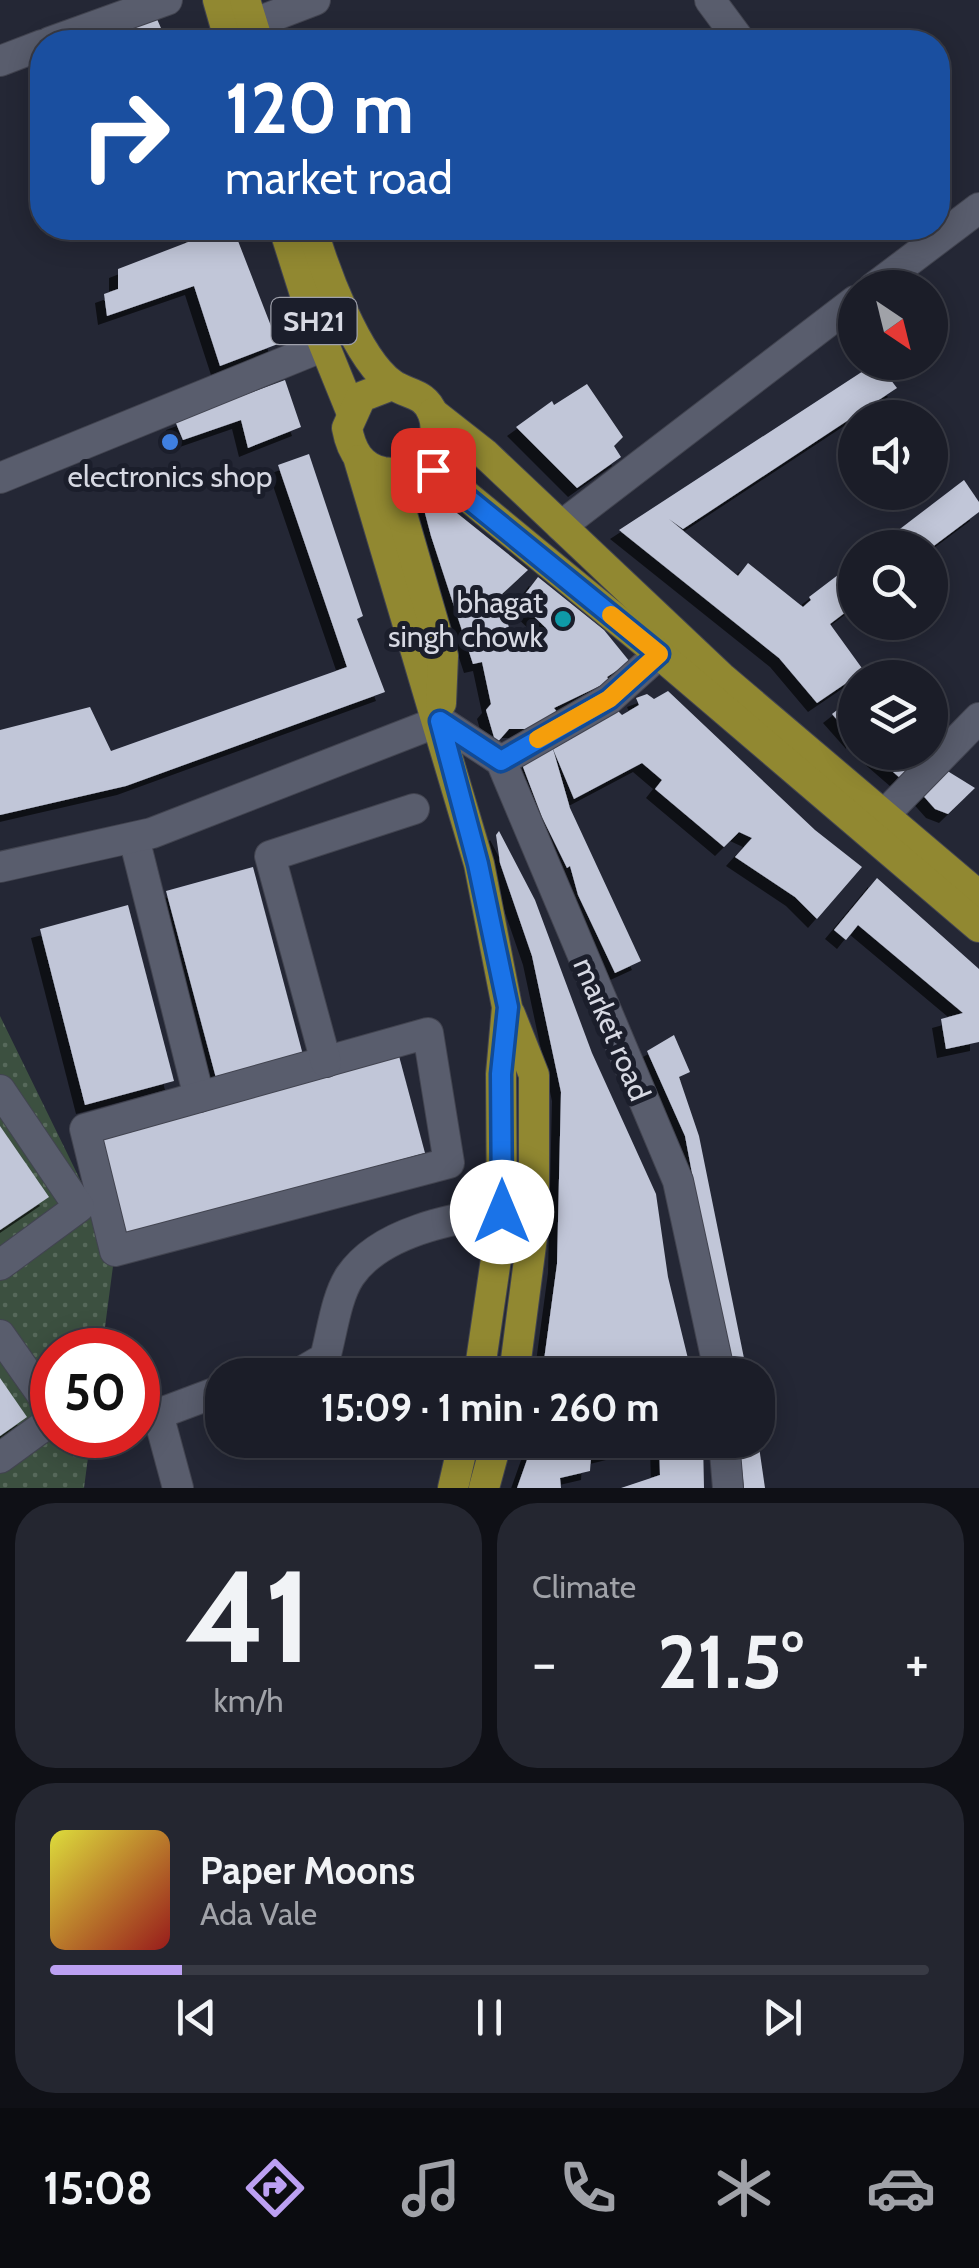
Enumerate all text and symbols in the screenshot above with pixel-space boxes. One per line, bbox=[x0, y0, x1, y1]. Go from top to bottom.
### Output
text: 120 m bbox=[225, 65, 414, 151]
icon: right bbox=[60, 70, 190, 200]
text: market road bbox=[225, 151, 453, 205]
north arrow bbox=[838, 270, 948, 380]
map controls bbox=[838, 270, 948, 770]
road number: SH21 bbox=[272, 298, 356, 344]
button: sound bbox=[838, 400, 948, 510]
pin bbox=[391, 428, 476, 513]
marker: electronics shop bbox=[159, 431, 181, 453]
icon: arrive bbox=[406, 443, 461, 498]
place label: electronics shop bbox=[68, 458, 272, 495]
button: search bbox=[838, 530, 948, 640]
place label: bhagat singh chowk bbox=[388, 584, 544, 655]
marker: bhagat singh chowk bbox=[552, 608, 574, 630]
button: layers bbox=[838, 660, 948, 770]
street label: market road bbox=[565, 952, 659, 1106]
position arrow bbox=[450, 1160, 554, 1264]
speed limit sign: 50 bbox=[30, 1328, 160, 1458]
text: 15:09 · 1 min · 260 m bbox=[321, 1384, 659, 1431]
text: 41 bbox=[185, 1537, 312, 1695]
text: Climate bbox=[532, 1567, 636, 1606]
text: 21.5° bbox=[658, 1616, 803, 1707]
text: − bbox=[532, 1629, 556, 1696]
text: + bbox=[905, 1629, 929, 1696]
text: km/h bbox=[213, 1681, 284, 1720]
text: Paper Moons bbox=[200, 1847, 415, 1894]
text: Ada Vale bbox=[200, 1894, 317, 1933]
icon: previous bbox=[169, 1990, 224, 2045]
icon: pause bbox=[462, 1990, 517, 2045]
icon: next bbox=[755, 1990, 810, 2045]
icon: directions bbox=[240, 2153, 310, 2223]
icon: music bbox=[396, 2153, 466, 2223]
icon: phone bbox=[553, 2153, 623, 2223]
icon: climate bbox=[709, 2153, 779, 2223]
icon: car bbox=[866, 2153, 936, 2223]
text: 15:08 bbox=[43, 2161, 153, 2215]

